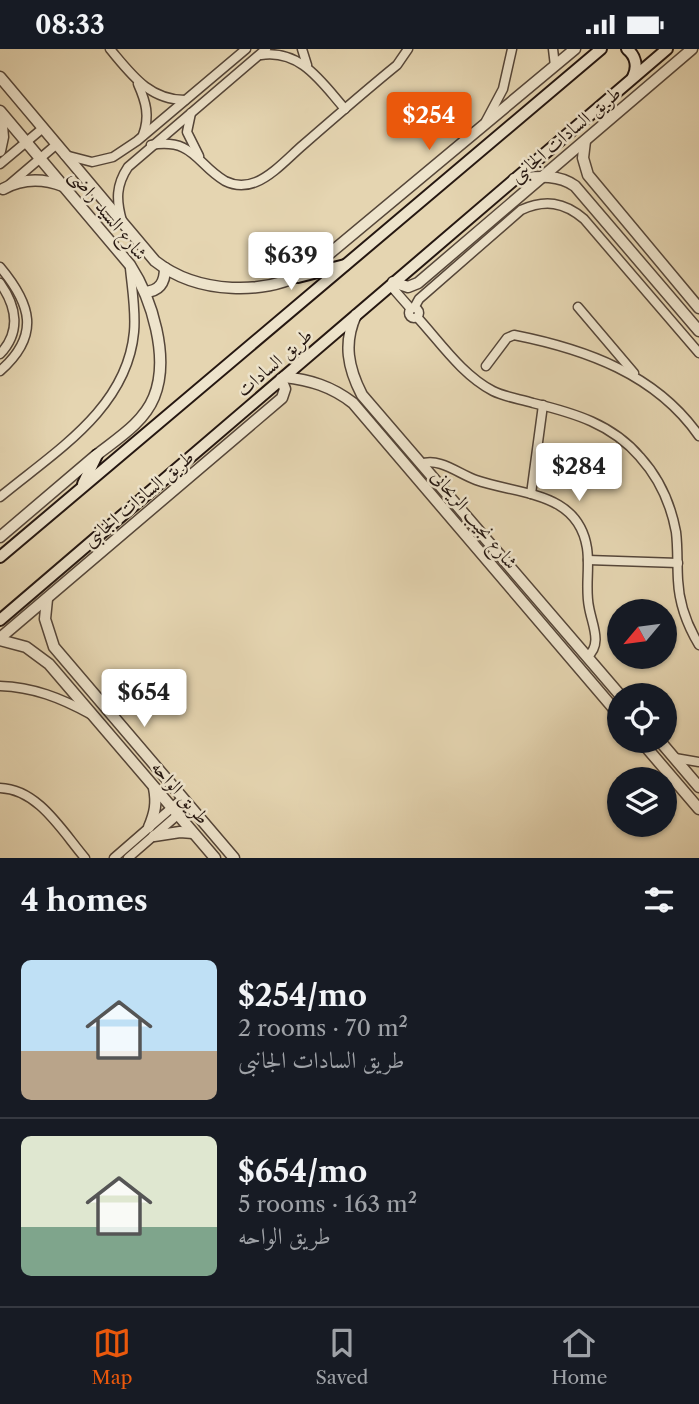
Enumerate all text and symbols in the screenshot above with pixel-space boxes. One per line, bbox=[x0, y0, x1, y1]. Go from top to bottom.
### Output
text: 08:33 bbox=[35, 9, 105, 41]
street label: طريق السادات الجانبى bbox=[505, 81, 627, 189]
pin: $254 bbox=[388, 92, 470, 152]
text: $254 bbox=[403, 101, 455, 129]
street label: شارع السيد راضى bbox=[62, 164, 152, 267]
pin: $639 bbox=[250, 233, 332, 292]
text: $639 bbox=[264, 241, 318, 269]
street label: طريق السادات bbox=[232, 323, 318, 402]
pin: $284 bbox=[538, 443, 620, 503]
street label: طريق السادات الجانبى bbox=[78, 445, 200, 553]
text: $284 bbox=[552, 452, 606, 480]
street label: شارع نجيب الريحانى bbox=[423, 465, 523, 576]
north arrow bbox=[607, 599, 677, 669]
map controls bbox=[607, 599, 677, 837]
pin: $654 bbox=[103, 669, 185, 729]
text: $654 bbox=[118, 678, 170, 706]
button: locate bbox=[607, 683, 677, 753]
street label: طريق الواحه bbox=[146, 756, 214, 829]
button: layers bbox=[607, 767, 677, 837]
icon: filters bbox=[640, 881, 678, 919]
text: 4 homes bbox=[21, 882, 148, 919]
text: $254/mo bbox=[238, 977, 367, 1014]
icon: home bbox=[77, 988, 161, 1072]
text: 2 rooms · 70 m² bbox=[238, 1014, 408, 1042]
text: طريق السادات الجانبى bbox=[238, 1046, 404, 1074]
text: $654/mo bbox=[238, 1153, 367, 1190]
icon: home bbox=[77, 1164, 161, 1248]
text: 5 rooms · 163 m² bbox=[238, 1190, 417, 1218]
text: طريق الواحه bbox=[238, 1222, 331, 1250]
tab: Map bbox=[92, 1324, 132, 1389]
tab: Saved bbox=[316, 1324, 368, 1389]
tab: Home bbox=[552, 1324, 607, 1389]

